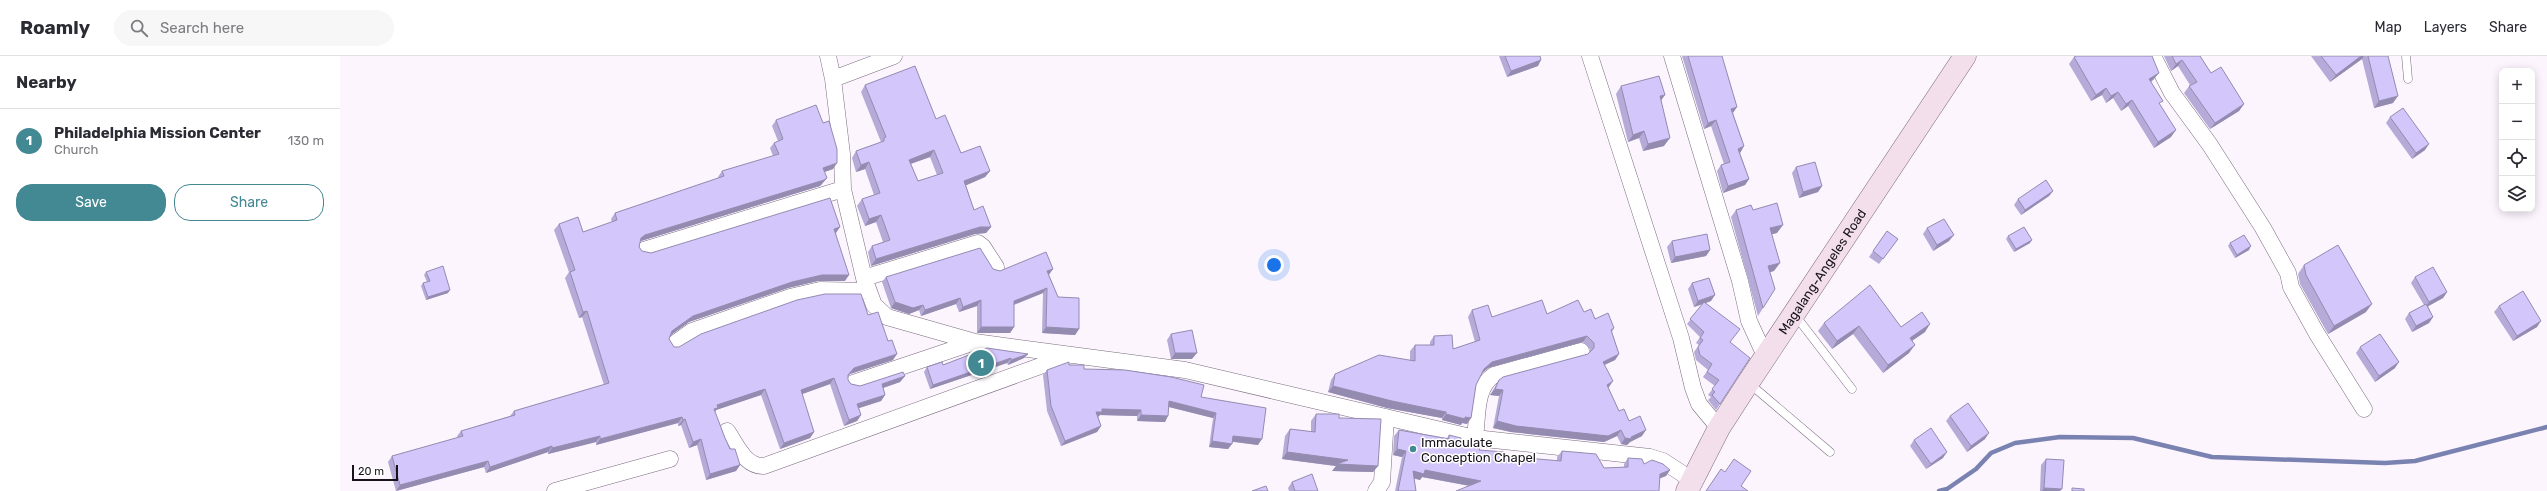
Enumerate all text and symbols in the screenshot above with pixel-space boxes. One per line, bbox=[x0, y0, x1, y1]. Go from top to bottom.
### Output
search box bbox=[114, 10, 394, 46]
text: Roamly bbox=[20, 16, 90, 39]
icon: search bbox=[128, 17, 150, 39]
text: Search here bbox=[160, 19, 244, 37]
text: Map bbox=[2375, 19, 2402, 36]
text: Layers bbox=[2424, 19, 2467, 36]
text: Share bbox=[2489, 19, 2527, 36]
map controls bbox=[2499, 68, 2535, 212]
button: + bbox=[2499, 68, 2535, 104]
text: Nearby bbox=[16, 72, 77, 92]
button: − bbox=[2499, 104, 2535, 140]
text: Philadelphia Mission Center bbox=[54, 124, 261, 142]
text: 1 bbox=[26, 133, 32, 148]
text: 130 m bbox=[288, 133, 324, 148]
button: locate bbox=[2499, 140, 2535, 176]
text: Church bbox=[54, 142, 98, 157]
button: layers bbox=[2499, 176, 2535, 212]
button: Save bbox=[16, 184, 166, 221]
button: Share bbox=[174, 184, 324, 221]
street label: Magalang-Angeles Road bbox=[1775, 206, 1869, 337]
your location bbox=[1264, 255, 1284, 275]
pin: 1 bbox=[968, 348, 994, 378]
place label: Immaculate Conception Chapel bbox=[1421, 435, 1536, 465]
marker: Immaculate Conception Chapel bbox=[1408, 444, 1418, 454]
scale bar bbox=[352, 463, 398, 482]
text: 20 m bbox=[358, 465, 384, 478]

